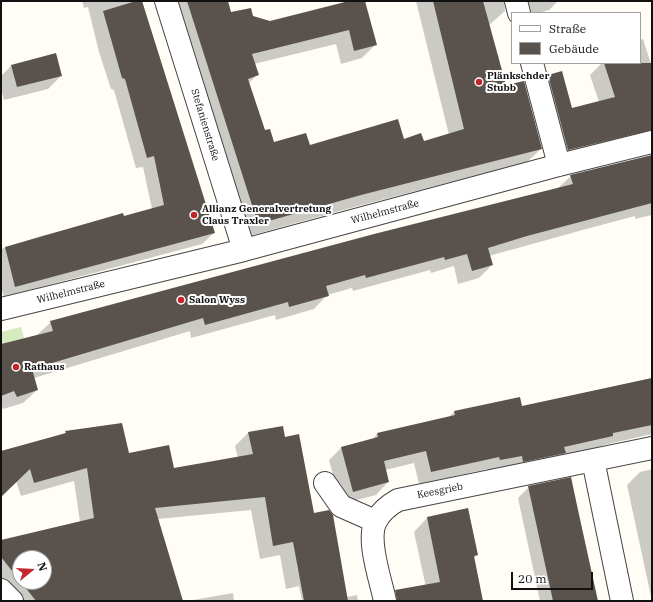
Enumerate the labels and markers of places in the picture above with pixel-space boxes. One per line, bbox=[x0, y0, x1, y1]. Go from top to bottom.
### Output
place label: Plänkschder Stubb bbox=[487, 70, 549, 94]
marker: Plänkschder Stubb bbox=[474, 77, 484, 87]
place label: Allianz Generalvertretung Claus Traxler bbox=[202, 203, 331, 226]
marker: Allianz Generalvertretung Claus Traxler bbox=[189, 210, 199, 220]
place label: Salon Wyss bbox=[189, 294, 245, 306]
marker: Salon Wyss bbox=[176, 295, 186, 305]
place label: Rathaus bbox=[24, 361, 65, 373]
marker: Rathaus bbox=[11, 362, 21, 372]

